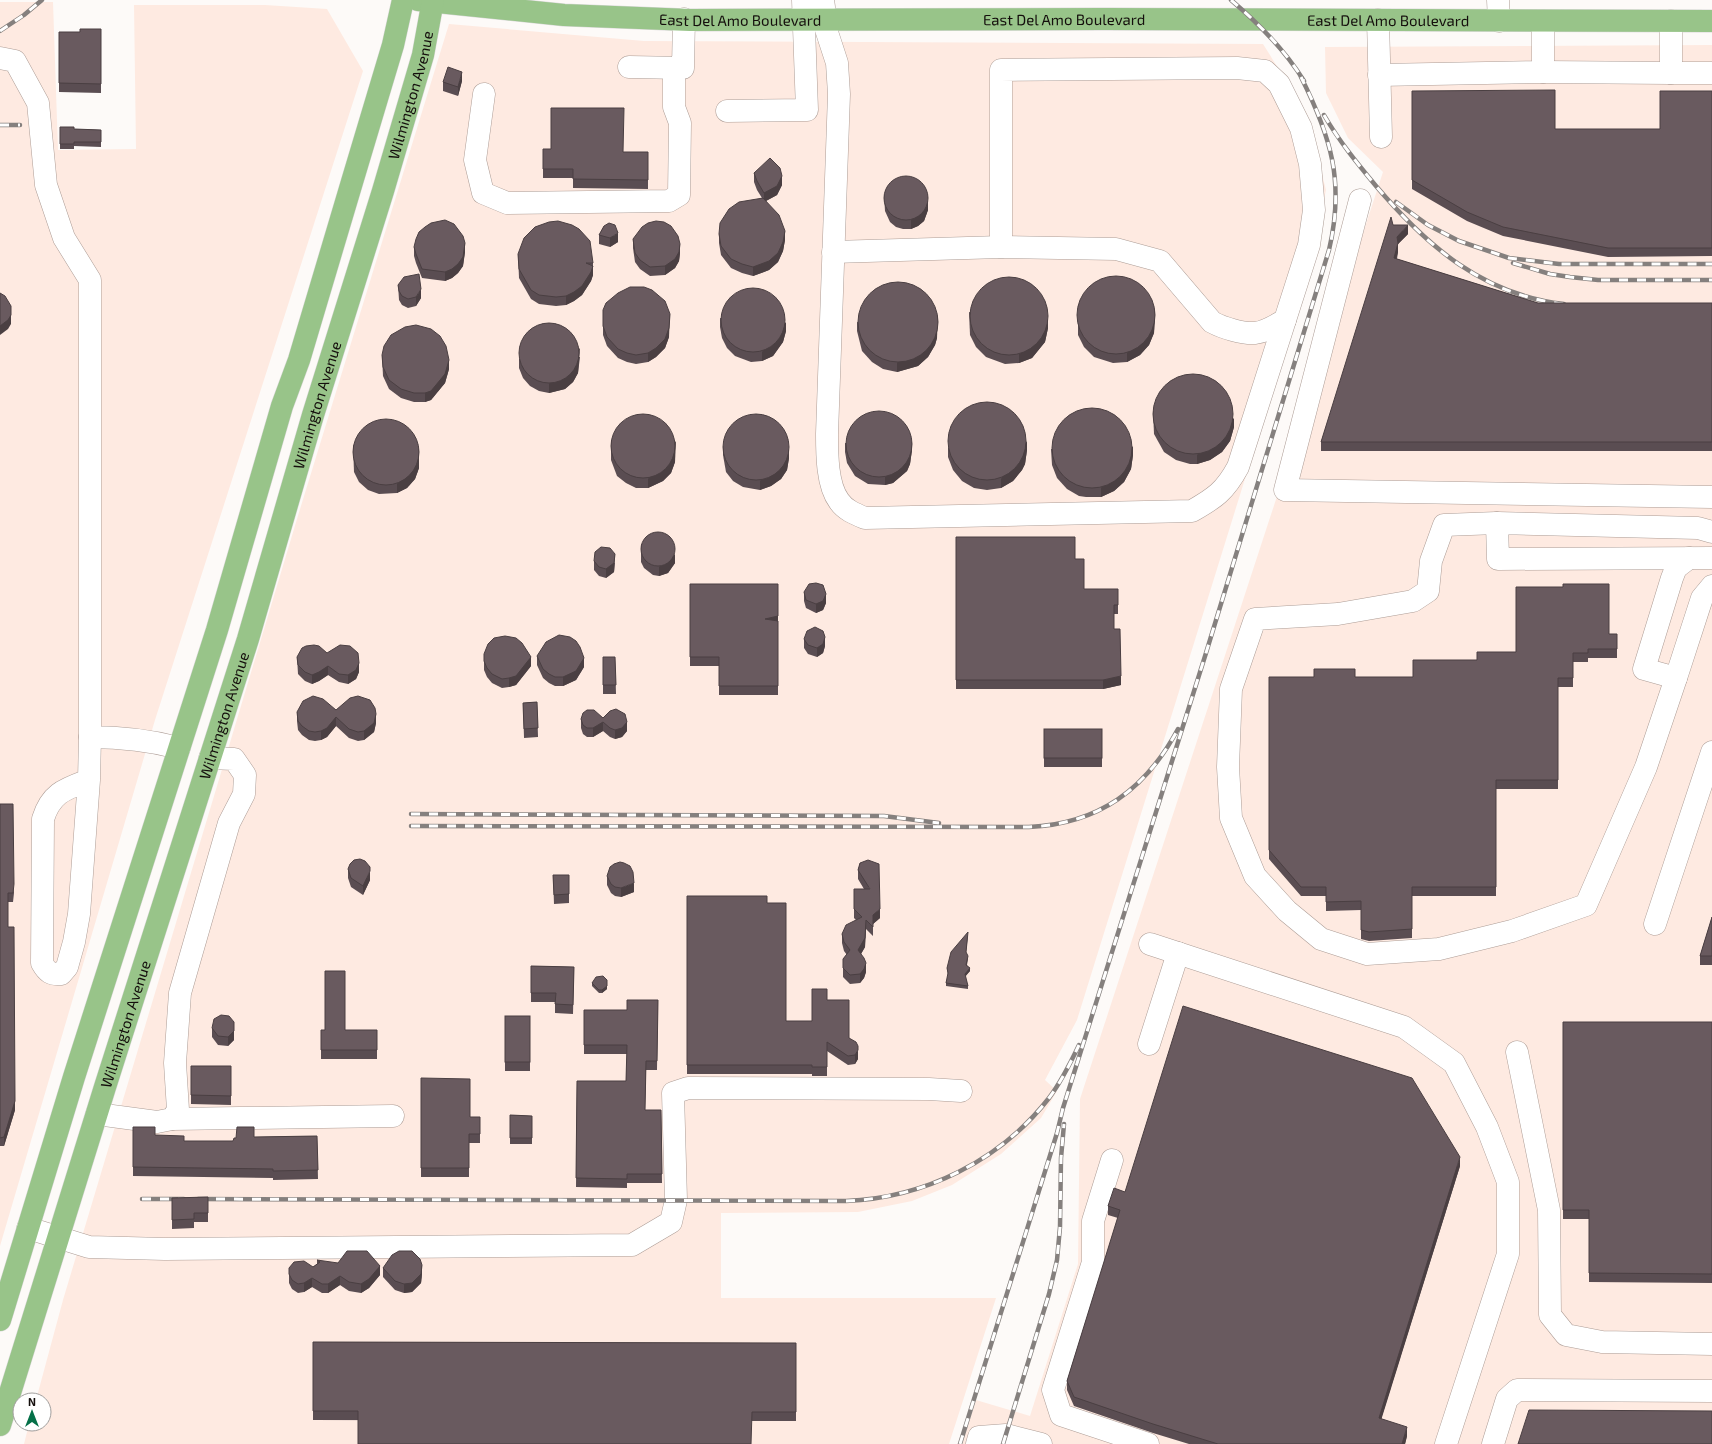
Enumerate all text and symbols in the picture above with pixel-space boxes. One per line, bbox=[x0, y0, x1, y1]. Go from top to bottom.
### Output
street label: East Del Amo Boulevard bbox=[659, 10, 821, 29]
street label: East Del Amo Boulevard bbox=[983, 10, 1145, 28]
street label: East Del Amo Boulevard bbox=[1307, 11, 1469, 29]
street label: Wilmington Avenue bbox=[384, 29, 436, 161]
street label: Wilmington Avenue bbox=[289, 339, 345, 471]
street label: Wilmington Avenue bbox=[195, 649, 252, 781]
street label: Wilmington Avenue bbox=[96, 958, 154, 1090]
north arrow bbox=[12, 1392, 52, 1432]
text: N bbox=[28, 1395, 36, 1408]

